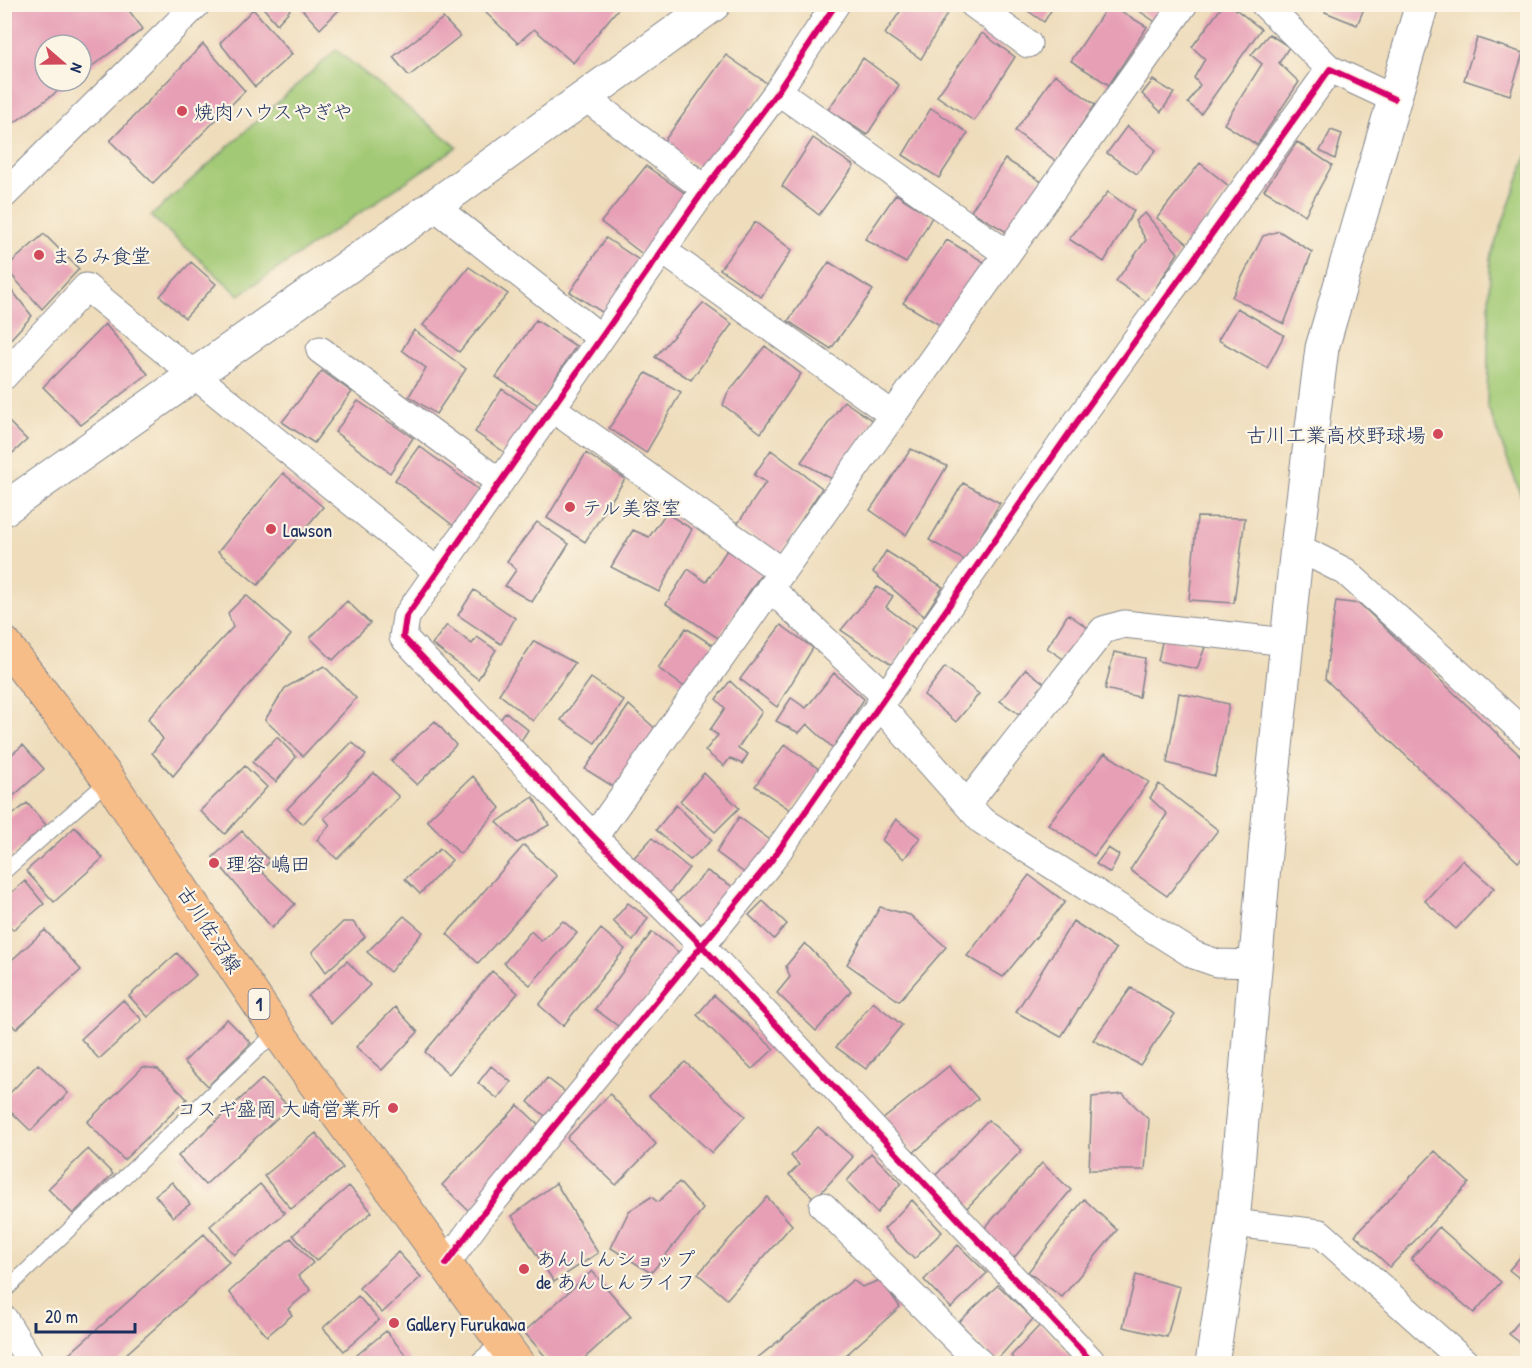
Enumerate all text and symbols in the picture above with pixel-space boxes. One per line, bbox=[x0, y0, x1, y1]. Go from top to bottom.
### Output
north arrow bbox=[33, 33, 93, 93]
text: N bbox=[65, 60, 89, 76]
place label: 焼肉ハウスやぎや bbox=[194, 98, 353, 125]
marker: 焼肉ハウスやぎや bbox=[175, 104, 189, 118]
place label: まるみ食堂 bbox=[51, 242, 151, 269]
marker: まるみ食堂 bbox=[32, 248, 46, 262]
place label: 古川工業高校野球場 bbox=[1246, 421, 1426, 448]
marker: 古川工業高校野球場 bbox=[1431, 427, 1445, 441]
place label: テル美容室 bbox=[582, 494, 681, 521]
marker: テル美容室 bbox=[563, 500, 577, 514]
place label: Lawson bbox=[283, 516, 332, 543]
marker: Lawson bbox=[264, 522, 278, 536]
place label: 理容 嶋田 bbox=[226, 850, 311, 877]
marker: 理容 嶋田 bbox=[207, 856, 221, 870]
street label: 古川佐沼線 bbox=[171, 880, 249, 978]
road number: 1 bbox=[248, 989, 270, 1019]
place label: コスギ盛岡 大崎営業所 bbox=[176, 1095, 381, 1122]
marker: コスギ盛岡 大崎営業所 bbox=[386, 1101, 400, 1115]
place label: あんしんショップ de あんしんライフ bbox=[536, 1245, 696, 1295]
marker: あんしんショップ de あんしんライフ bbox=[517, 1262, 531, 1276]
scale bar bbox=[36, 1296, 135, 1334]
text: 20 m bbox=[45, 1304, 78, 1329]
place label: Gallery Furukawa bbox=[406, 1310, 525, 1337]
marker: Gallery Furukawa bbox=[387, 1316, 401, 1330]

